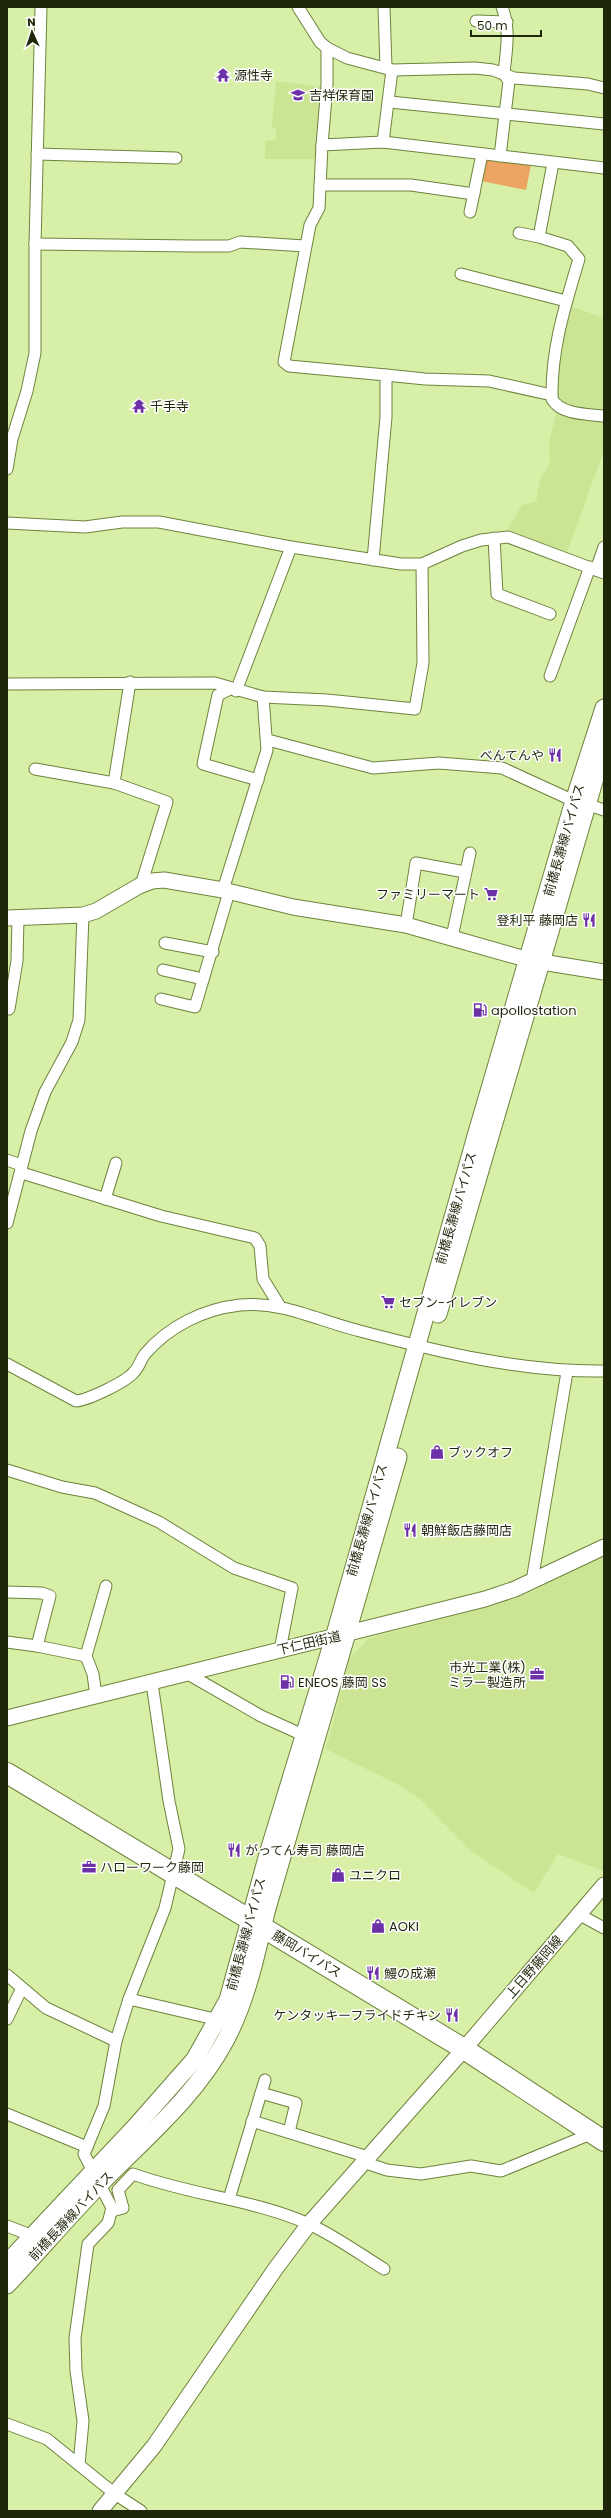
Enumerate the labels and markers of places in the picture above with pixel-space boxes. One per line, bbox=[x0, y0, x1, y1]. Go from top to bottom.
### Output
place label: 源性寺 bbox=[234, 66, 273, 85]
temple icon: 源性寺 bbox=[215, 67, 231, 83]
place label: 吉祥保育園 bbox=[309, 86, 374, 105]
school or university icon: 吉祥保育園 bbox=[290, 87, 306, 103]
place label: 千手寺 bbox=[150, 397, 189, 416]
temple icon: 千手寺 bbox=[131, 398, 147, 414]
place label: べんてんや bbox=[480, 746, 544, 765]
restaurant icon: べんてんや bbox=[547, 747, 563, 763]
place label: ファミリーマート bbox=[376, 885, 480, 904]
supermarket icon: ファミリーマート bbox=[483, 886, 499, 902]
place label: 登利平 藤岡店 bbox=[497, 911, 578, 930]
restaurant icon: 登利平 藤岡店 bbox=[581, 912, 597, 928]
place label: apollostation bbox=[491, 1001, 577, 1020]
fuel station icon: apollostation bbox=[472, 1002, 488, 1018]
place label: セブン-イレブン bbox=[399, 1293, 497, 1312]
supermarket icon: セブン-イレブン bbox=[380, 1294, 396, 1310]
place label: ブックオフ bbox=[448, 1443, 513, 1462]
shop icon: ブックオフ bbox=[429, 1444, 445, 1460]
place label: 朝鮮飯店藤岡店 bbox=[421, 1521, 512, 1540]
restaurant icon: 朝鮮飯店藤岡店 bbox=[402, 1522, 418, 1538]
place label: 市光工業(株) ミラー製造所 bbox=[448, 1658, 526, 1692]
office icon: 市光工業(株) ミラー製造所 bbox=[529, 1666, 545, 1682]
place label: ENEOS 藤岡 SS bbox=[298, 1673, 387, 1692]
fuel station icon: ENEOS 藤岡 SS bbox=[279, 1674, 295, 1690]
place label: がってん寿司 藤岡店 bbox=[245, 1841, 365, 1860]
restaurant icon: がってん寿司 藤岡店 bbox=[226, 1842, 242, 1858]
place label: ハローワーク藤岡 bbox=[100, 1858, 204, 1877]
office icon: ハローワーク藤岡 bbox=[81, 1859, 97, 1875]
place label: ユニクロ bbox=[349, 1866, 401, 1885]
shop icon: ユニクロ bbox=[330, 1867, 346, 1883]
place label: AOKI bbox=[389, 1917, 419, 1936]
shop icon: AOKI bbox=[370, 1918, 386, 1934]
place label: 鰻の成瀬 bbox=[384, 1964, 436, 1983]
restaurant icon: 鰻の成瀬 bbox=[365, 1965, 381, 1981]
place label: ケンタッキーフライドチキン bbox=[274, 2006, 441, 2025]
restaurant icon: ケンタッキーフライドチキン bbox=[444, 2007, 460, 2023]

